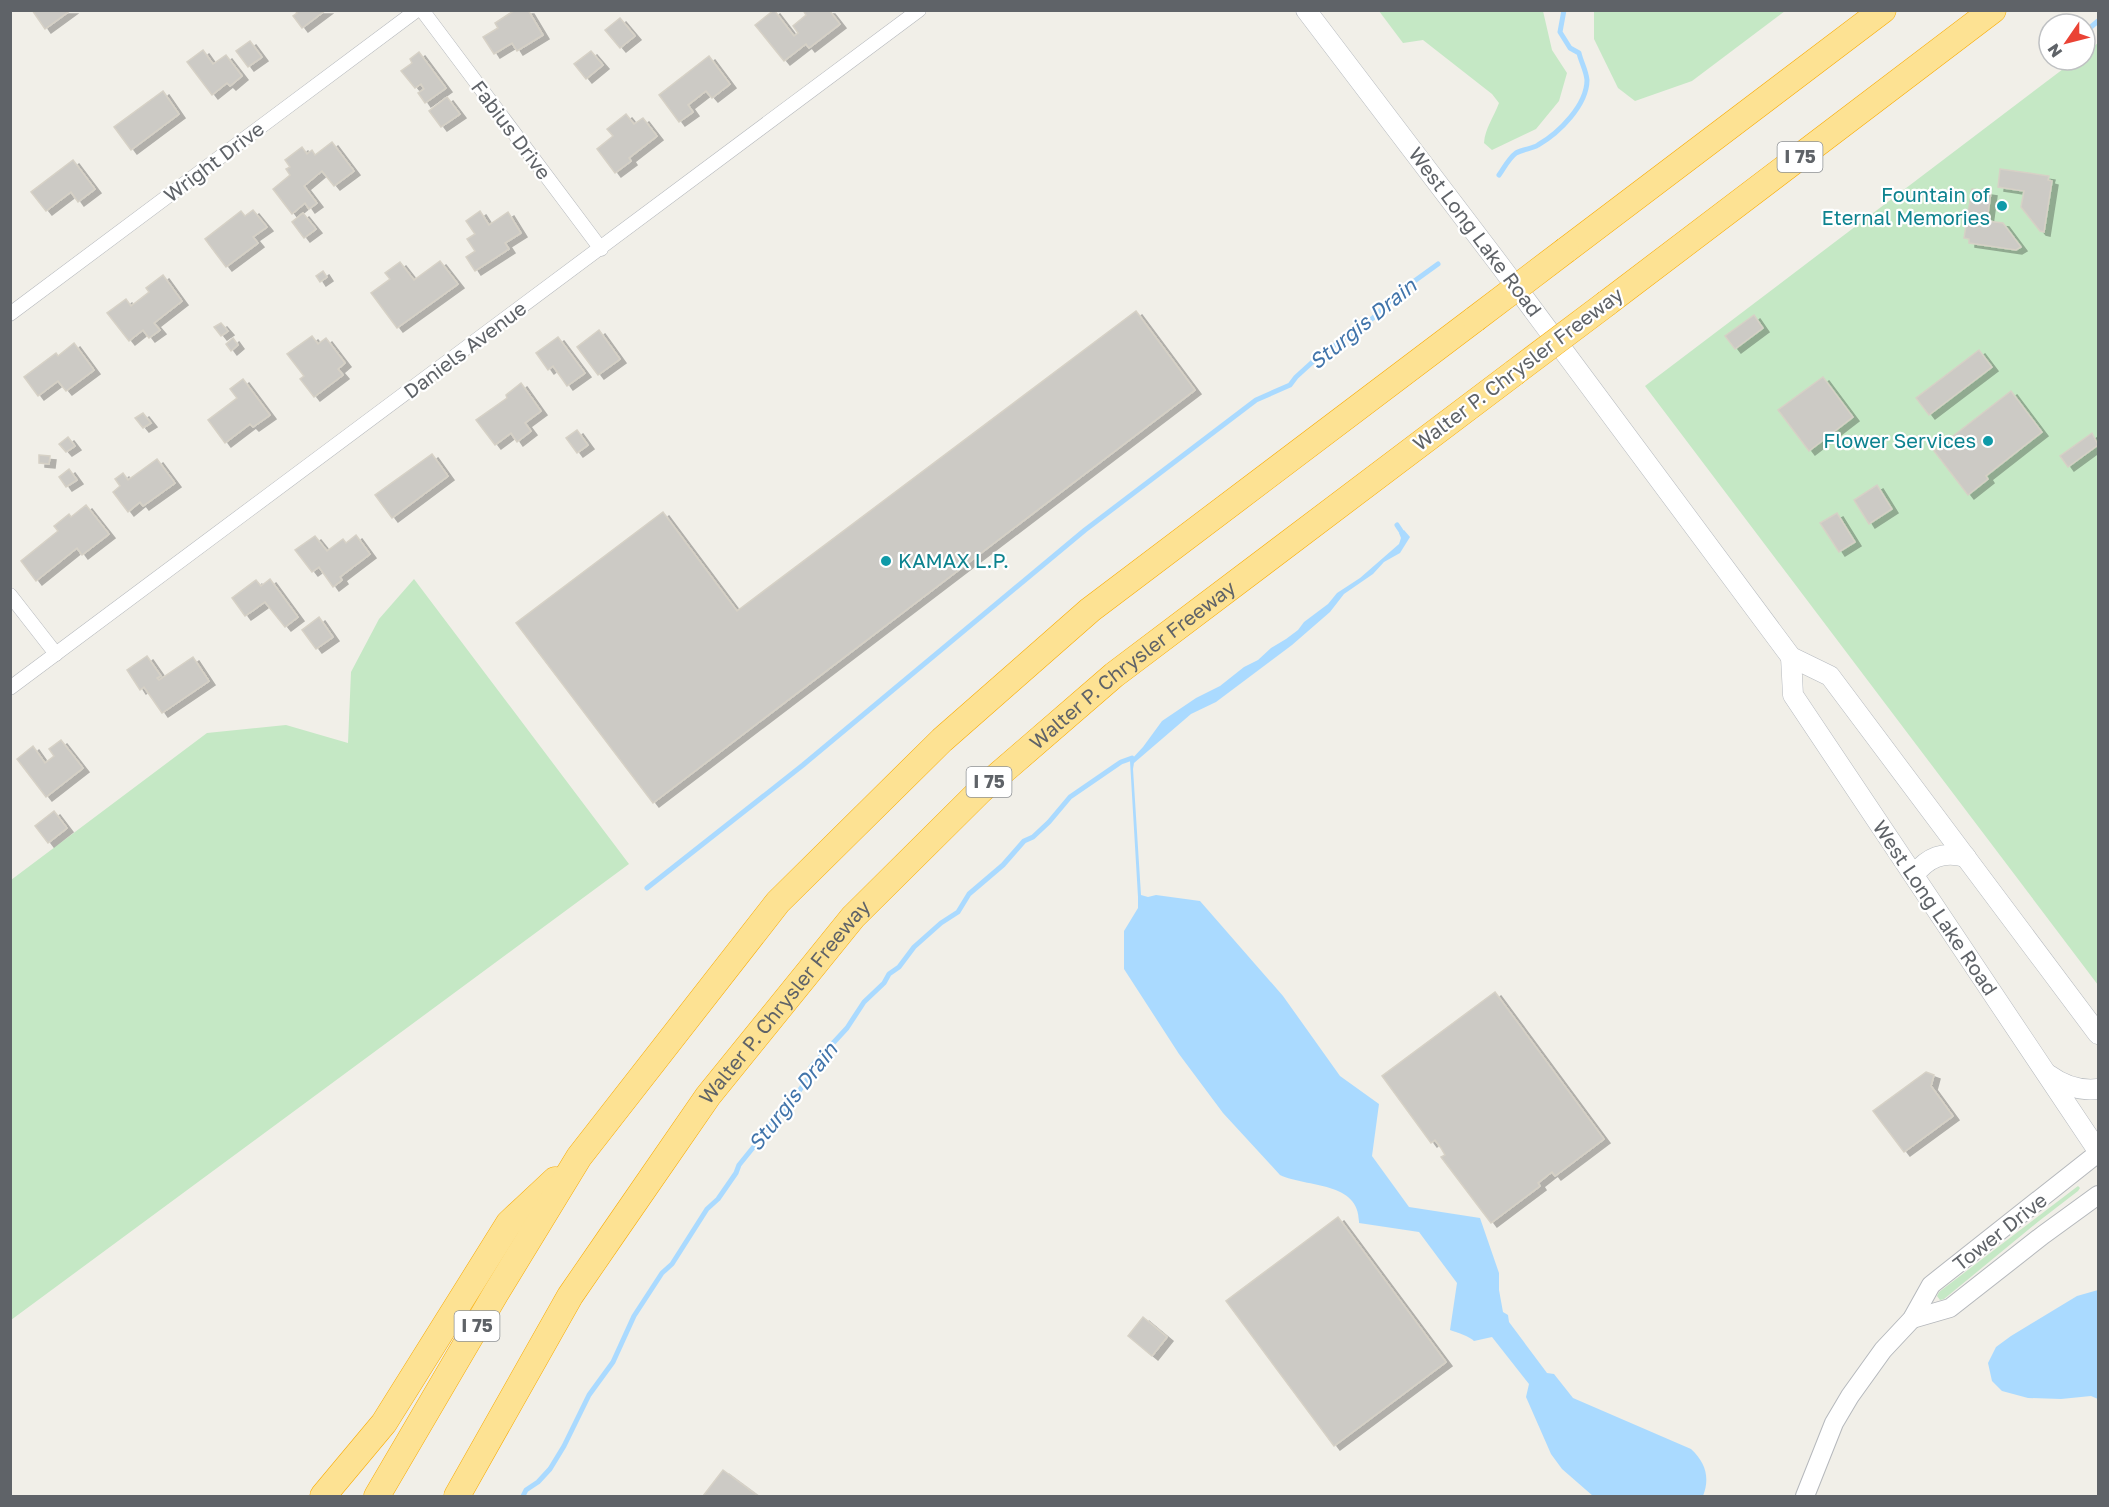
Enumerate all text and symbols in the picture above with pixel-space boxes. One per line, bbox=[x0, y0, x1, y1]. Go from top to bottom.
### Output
north arrow bbox=[2037, 12, 2097, 72]
text: N bbox=[2043, 40, 2066, 61]
street label: Fabius Drive bbox=[467, 75, 557, 184]
street label: Wright Drive bbox=[159, 116, 268, 207]
street label: West Long Lake Road bbox=[1404, 142, 1547, 321]
road number: I 75 bbox=[1778, 142, 1822, 172]
place label: Fountain of Eternal Memories bbox=[1822, 182, 1990, 229]
marker: Fountain of Eternal Memories bbox=[1995, 199, 2009, 213]
water label: Sturgis Drain bbox=[1304, 271, 1422, 374]
street label: Walter P. Chrysler Freeway bbox=[1408, 281, 1627, 455]
street label: Daniels Avenue bbox=[398, 295, 530, 403]
place label: Flower Services bbox=[1823, 428, 1976, 452]
marker: Flower Services bbox=[1981, 434, 1995, 448]
place label: KAMAX L.P. bbox=[898, 548, 1009, 572]
marker: KAMAX L.P. bbox=[879, 554, 893, 568]
street label: Walter P. Chrysler Freeway bbox=[1024, 575, 1240, 754]
road number: I 75 bbox=[966, 767, 1012, 797]
street label: West Long Lake Road bbox=[1868, 815, 2003, 999]
street label: Walter P. Chrysler Freeway bbox=[693, 894, 874, 1108]
water label: Sturgis Drain bbox=[742, 1036, 843, 1156]
street label: Tower Drive bbox=[1948, 1187, 2051, 1275]
road number: I 75 bbox=[454, 1311, 500, 1341]

